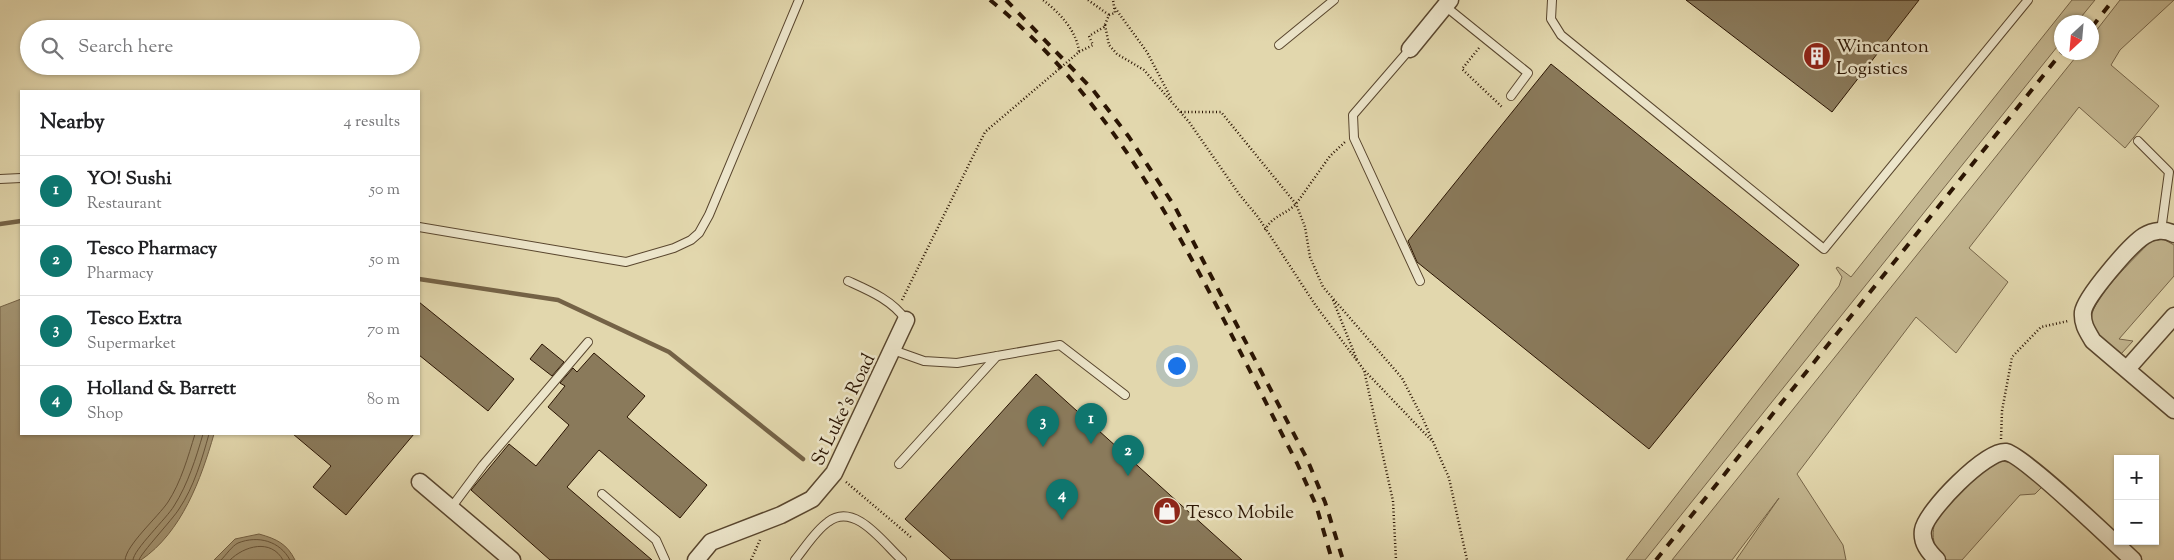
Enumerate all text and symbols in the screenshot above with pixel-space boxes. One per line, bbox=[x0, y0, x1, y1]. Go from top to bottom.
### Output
north arrow bbox=[2054, 15, 2099, 60]
search box bbox=[20, 20, 420, 75]
icon: search bbox=[38, 34, 66, 62]
text: Search here bbox=[78, 34, 173, 61]
place label: Wincanton Logistics bbox=[1836, 34, 1929, 83]
building icon: Wincanton Logistics bbox=[1802, 41, 1832, 71]
text: Nearby bbox=[40, 108, 105, 138]
text: 4 results bbox=[344, 111, 400, 134]
text: YO! Sushi bbox=[87, 166, 172, 193]
text: 1 bbox=[53, 179, 59, 202]
text: 50 m bbox=[369, 179, 400, 202]
text: Restaurant bbox=[87, 193, 162, 216]
text: Tesco Pharmacy bbox=[87, 236, 217, 263]
text: 2 bbox=[52, 249, 60, 272]
text: 50 m bbox=[369, 249, 400, 272]
text: Pharmacy bbox=[87, 263, 154, 286]
text: Tesco Extra bbox=[87, 306, 182, 333]
text: 3 bbox=[53, 319, 59, 342]
text: 70 m bbox=[367, 319, 400, 342]
text: Supermarket bbox=[87, 333, 176, 356]
street label: St Luke's Road bbox=[805, 349, 883, 471]
your location bbox=[1164, 353, 1190, 379]
text: Holland & Barrett bbox=[87, 376, 236, 403]
text: 4 bbox=[52, 389, 60, 412]
text: 80 m bbox=[367, 389, 400, 412]
text: Shop bbox=[87, 403, 123, 426]
pin: 1 bbox=[1075, 403, 1107, 444]
pin: 3 bbox=[1027, 406, 1059, 447]
pin: 2 bbox=[1112, 435, 1144, 476]
map controls bbox=[2114, 455, 2159, 545]
button: + bbox=[2114, 455, 2159, 500]
pin: 4 bbox=[1046, 479, 1078, 520]
shop icon: Tesco Mobile bbox=[1152, 496, 1182, 526]
place label: Tesco Mobile bbox=[1186, 500, 1294, 527]
button: − bbox=[2114, 500, 2159, 545]

